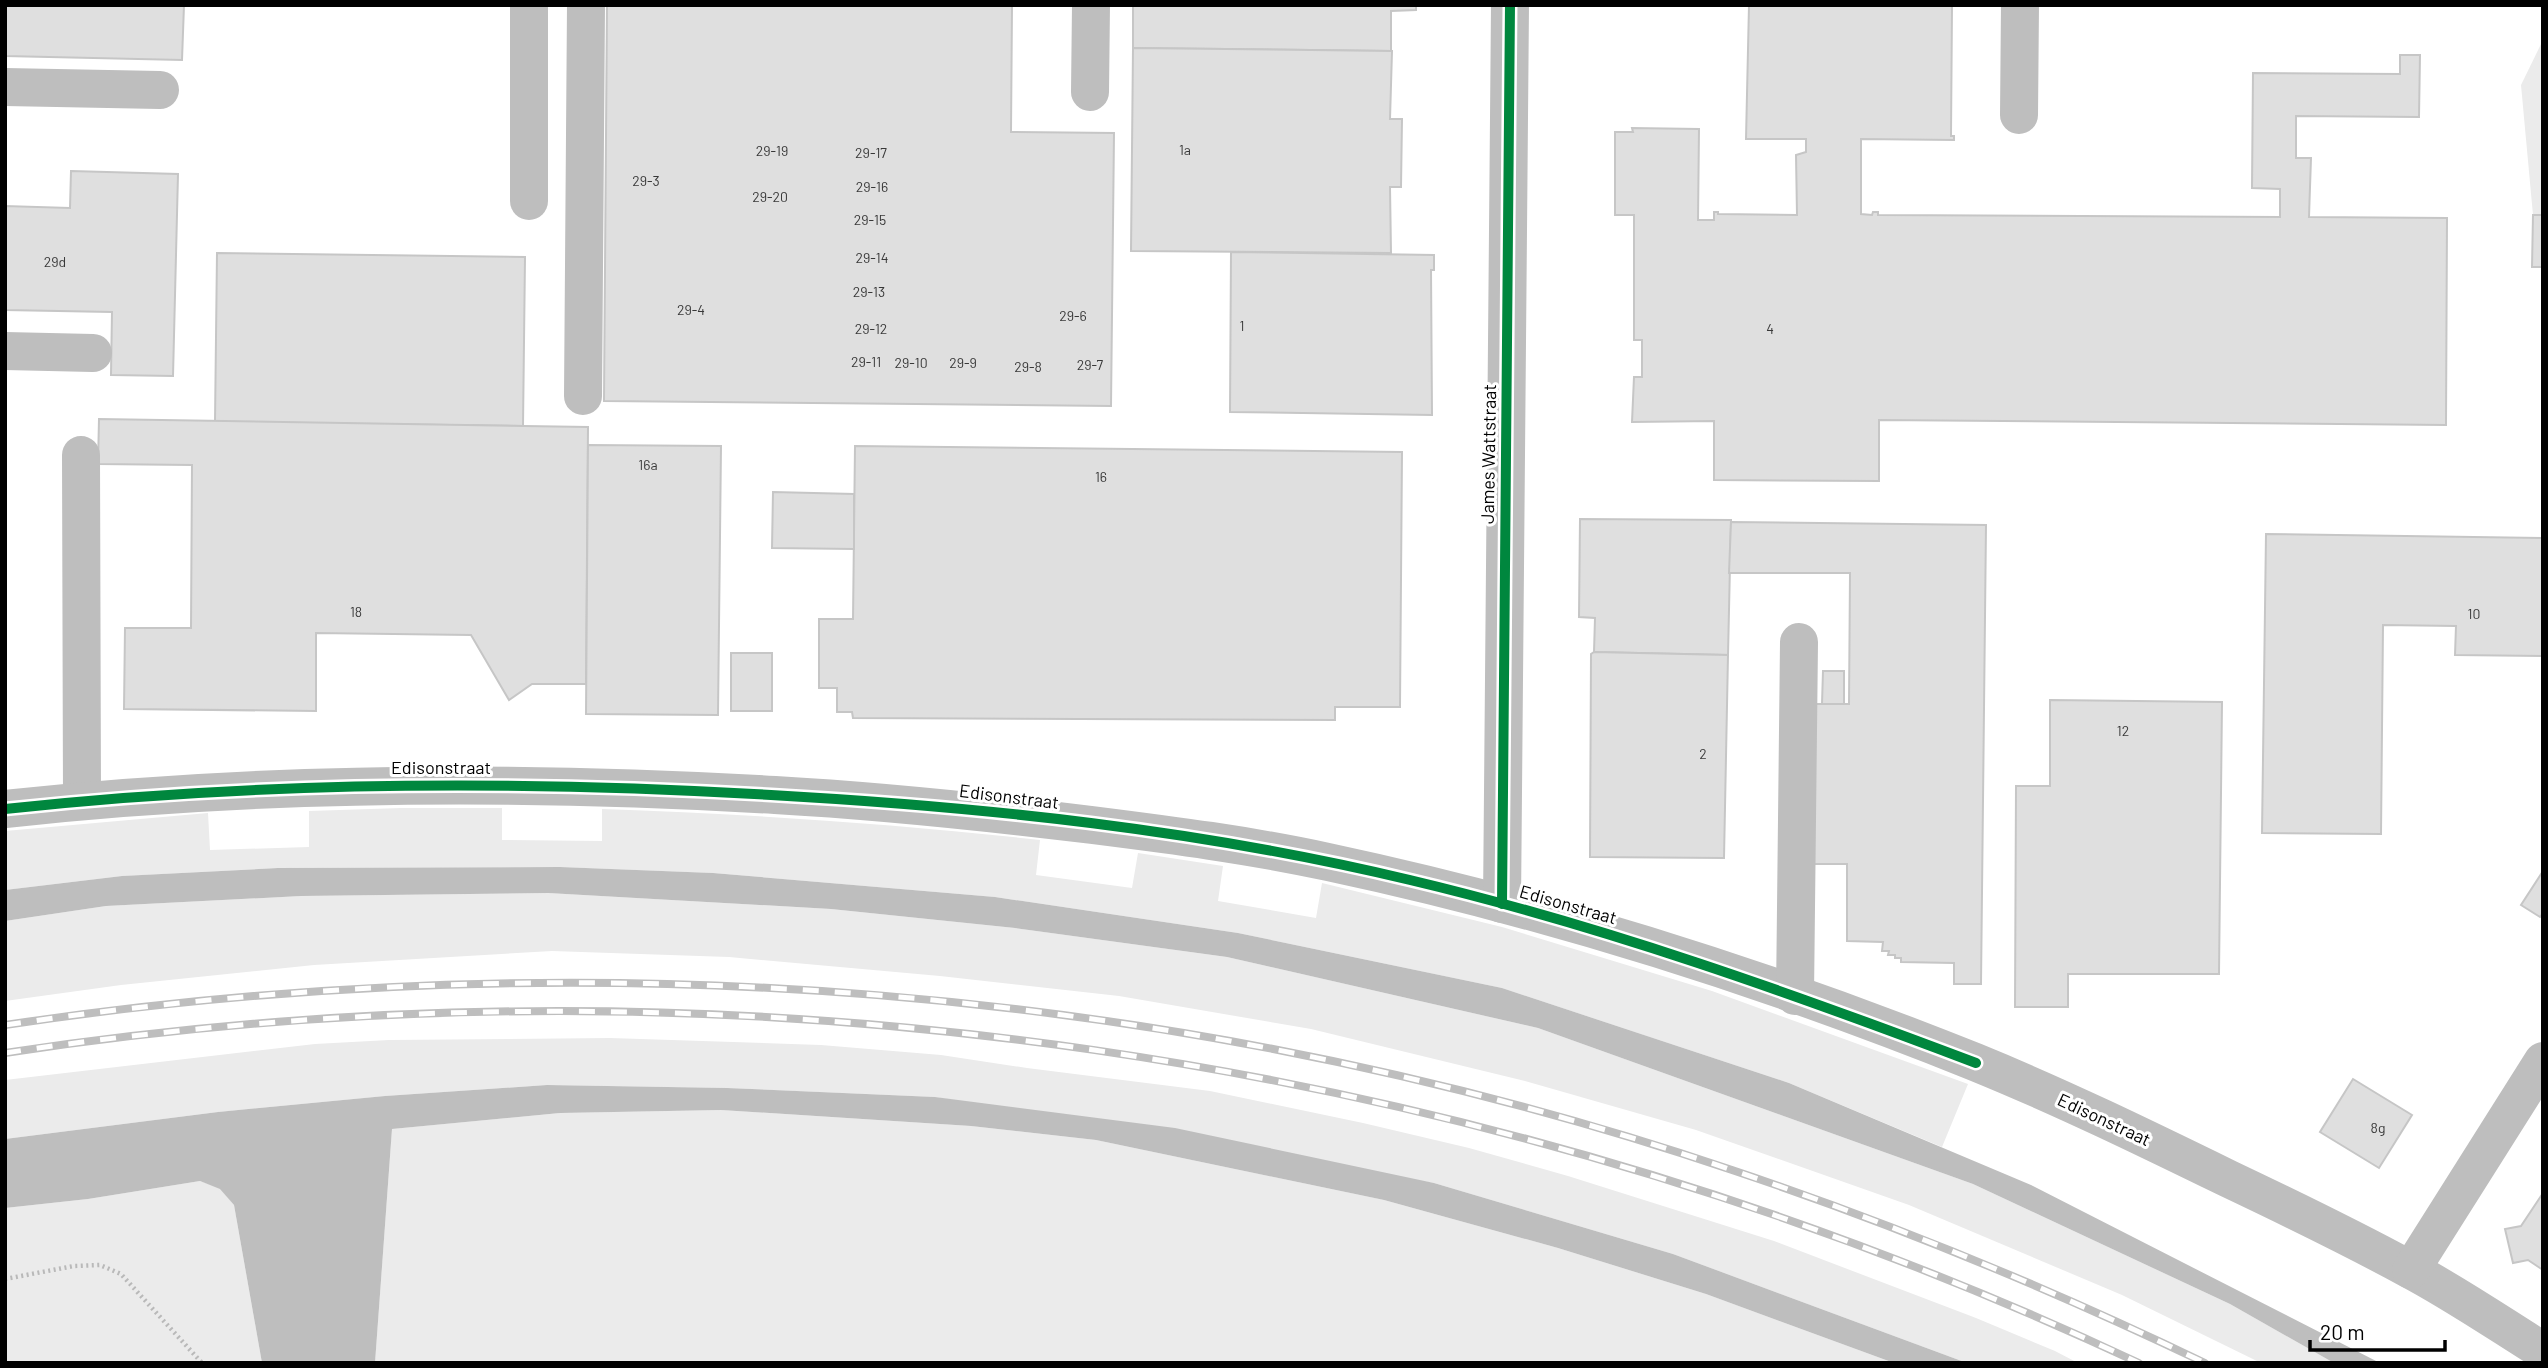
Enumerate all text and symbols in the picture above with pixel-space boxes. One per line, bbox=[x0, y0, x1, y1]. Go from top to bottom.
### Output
house number: 1a bbox=[1179, 141, 1191, 158]
house number: 29-19 bbox=[756, 142, 788, 159]
house number: 29-17 bbox=[855, 144, 887, 161]
house number: 29-3 bbox=[632, 172, 660, 189]
house number: 29-16 bbox=[856, 178, 888, 195]
house number: 29-20 bbox=[752, 188, 788, 205]
house number: 29-15 bbox=[854, 211, 886, 228]
house number: 29-14 bbox=[856, 249, 888, 266]
house number: 29d bbox=[44, 253, 66, 270]
house number: 29-13 bbox=[853, 283, 885, 300]
house number: 29-4 bbox=[677, 301, 705, 318]
house number: 29-6 bbox=[1059, 307, 1087, 324]
house number: 1 bbox=[1240, 317, 1244, 334]
house number: 29-12 bbox=[855, 320, 887, 337]
house number: 4 bbox=[1766, 320, 1774, 337]
house number: 29-11 bbox=[851, 353, 881, 370]
house number: 29-10 bbox=[894, 354, 928, 371]
house number: 29-9 bbox=[949, 354, 977, 371]
house number: 29-7 bbox=[1077, 356, 1104, 373]
house number: 29-8 bbox=[1014, 358, 1042, 375]
street label: James Wattstraat bbox=[1476, 384, 1500, 524]
house number: 16a bbox=[638, 456, 658, 473]
house number: 16 bbox=[1095, 468, 1107, 485]
house number: 18 bbox=[350, 603, 362, 620]
house number: 10 bbox=[2468, 605, 2480, 622]
house number: 12 bbox=[2117, 722, 2129, 739]
house number: 2 bbox=[1699, 745, 1707, 762]
street label: Edisonstraat bbox=[391, 756, 491, 778]
street label: Edisonstraat bbox=[958, 779, 1060, 813]
street label: Edisonstraat bbox=[1517, 880, 1619, 928]
street label: Edisonstraat bbox=[2054, 1088, 2154, 1150]
house number: 8g bbox=[2371, 1119, 2385, 1136]
scale bar bbox=[2310, 1308, 2445, 1352]
text: 20 m bbox=[2320, 1319, 2365, 1344]

